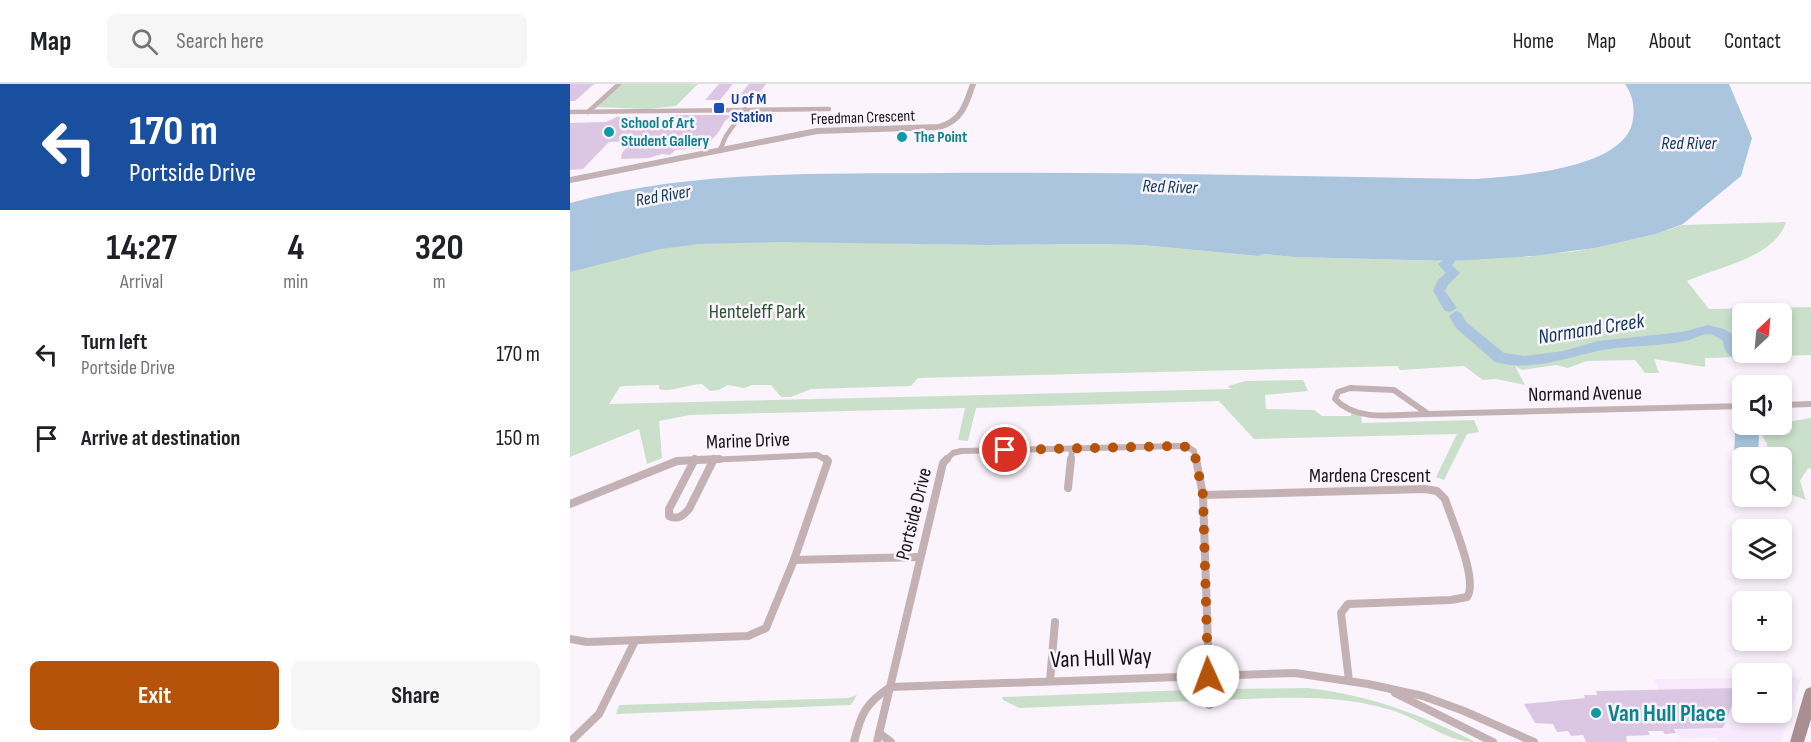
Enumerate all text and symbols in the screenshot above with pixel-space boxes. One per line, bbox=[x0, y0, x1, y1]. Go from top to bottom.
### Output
search box bbox=[107, 14, 527, 68]
text: Map bbox=[30, 25, 71, 58]
icon: search bbox=[128, 25, 161, 58]
text: Search here bbox=[176, 28, 264, 55]
text: Home bbox=[1513, 29, 1554, 54]
text: Map bbox=[1587, 29, 1616, 54]
text: About bbox=[1649, 29, 1691, 54]
text: Contact bbox=[1724, 29, 1781, 54]
place label: U of M Station bbox=[731, 90, 773, 127]
marker: U of M Station bbox=[712, 101, 726, 115]
text: 170 m bbox=[129, 106, 218, 157]
street label: Freedman Crescent bbox=[810, 107, 916, 129]
icon: left bbox=[30, 108, 108, 186]
place label: School of Art Student Gallery bbox=[621, 114, 710, 151]
marker: School of Art Student Gallery bbox=[602, 125, 616, 139]
place label: The Point bbox=[914, 128, 967, 147]
marker: The Point bbox=[895, 130, 909, 144]
water label: Red River bbox=[1661, 133, 1718, 154]
text: Portside Drive bbox=[129, 157, 256, 189]
water label: Red River bbox=[1142, 176, 1199, 198]
water label: Red River bbox=[634, 181, 693, 211]
text: 14:27 bbox=[106, 227, 177, 270]
text: 4 bbox=[287, 227, 304, 270]
text: 320 bbox=[415, 227, 464, 270]
text: Arrival bbox=[120, 270, 163, 294]
text: min bbox=[283, 270, 308, 294]
text: m bbox=[433, 270, 446, 294]
park label: Henteleff Park bbox=[709, 300, 806, 324]
north arrow bbox=[1732, 303, 1792, 363]
map controls bbox=[1732, 303, 1792, 723]
water label: Normand Creek bbox=[1536, 308, 1647, 350]
text: Turn left bbox=[81, 329, 147, 356]
icon: left bbox=[30, 338, 63, 371]
text: 170 m bbox=[496, 341, 540, 368]
text: Portside Drive bbox=[81, 356, 175, 380]
button: sound bbox=[1732, 375, 1792, 435]
street label: Normand Avenue bbox=[1528, 381, 1642, 407]
icon: arrive bbox=[30, 422, 63, 455]
pin bbox=[979, 424, 1030, 475]
text: Arrive at destination bbox=[81, 425, 240, 452]
text: 150 m bbox=[496, 425, 540, 452]
street label: Marine Drive bbox=[706, 428, 790, 454]
icon: arrive bbox=[988, 433, 1021, 466]
button: search bbox=[1732, 447, 1792, 507]
street label: Mardena Crescent bbox=[1309, 464, 1431, 488]
street label: Portside Drive bbox=[891, 465, 937, 563]
button: layers bbox=[1732, 519, 1792, 579]
button: + bbox=[1732, 591, 1792, 651]
street label: Van Hull Way bbox=[1050, 642, 1152, 674]
position arrow bbox=[1176, 644, 1240, 708]
button: Exit bbox=[30, 661, 279, 730]
button: Share bbox=[291, 661, 540, 730]
button: − bbox=[1732, 663, 1792, 723]
place label: Van Hull Place bbox=[1608, 699, 1726, 728]
marker: Van Hull Place bbox=[1589, 706, 1603, 720]

